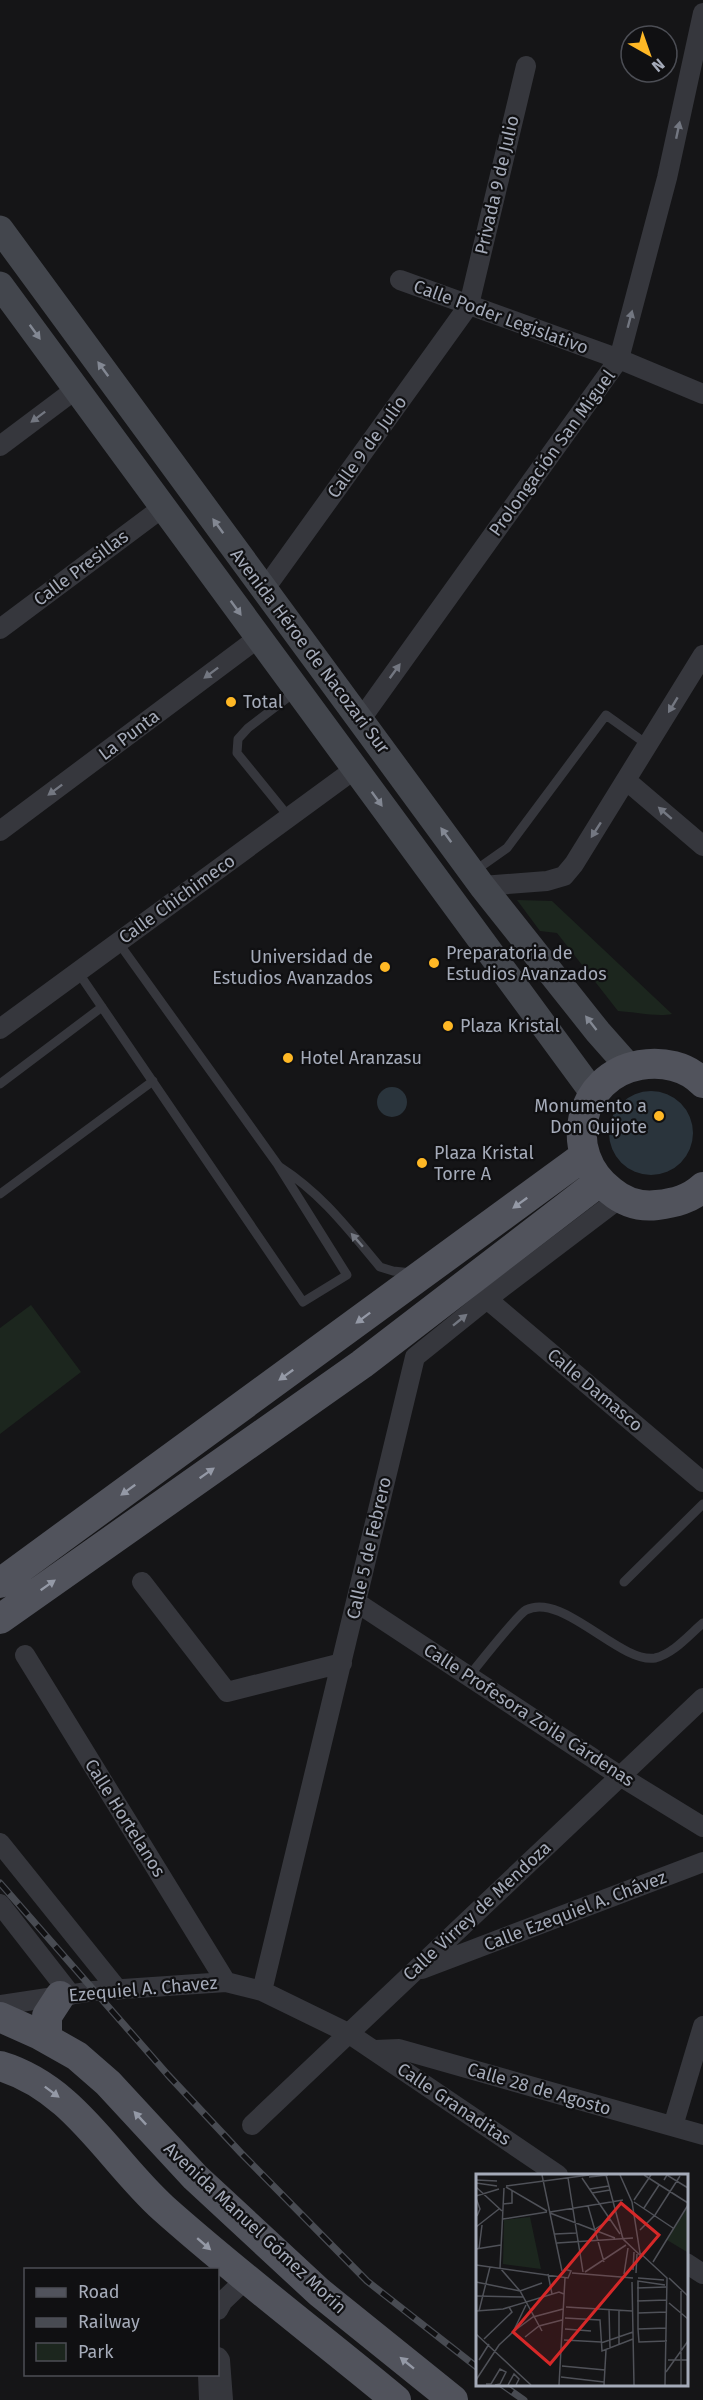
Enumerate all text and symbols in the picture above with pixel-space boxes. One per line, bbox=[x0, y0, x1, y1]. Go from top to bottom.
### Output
north arrow bbox=[619, 24, 679, 84]
text: N bbox=[648, 54, 668, 76]
street label: Privada 9 de Julio bbox=[470, 113, 524, 257]
one-way arrow bbox=[674, 120, 683, 139]
street label: Calle Poder Legislativo bbox=[411, 275, 591, 359]
one-way arrow bbox=[626, 310, 635, 328]
one-way arrow bbox=[28, 324, 40, 339]
one-way arrow bbox=[97, 361, 109, 376]
street label: Prolongación San Miguel bbox=[484, 365, 620, 541]
street label: Calle 9 de Julio bbox=[323, 392, 411, 502]
one-way arrow bbox=[31, 411, 46, 423]
one-way arrow bbox=[212, 519, 224, 535]
street label: Calle Presillas bbox=[29, 525, 133, 611]
street label: Avenida Héroe de Nacozari Sur bbox=[226, 544, 394, 758]
one-way arrow bbox=[230, 600, 242, 616]
one-way arrow bbox=[389, 664, 401, 680]
one-way arrow bbox=[204, 667, 219, 679]
place label: Total bbox=[243, 691, 283, 713]
marker: Total bbox=[224, 695, 238, 709]
one-way arrow bbox=[667, 697, 678, 713]
street label: La Punta bbox=[94, 705, 164, 765]
one-way arrow bbox=[48, 784, 64, 796]
one-way arrow bbox=[371, 790, 383, 806]
one-way arrow bbox=[658, 807, 673, 820]
one-way arrow bbox=[590, 822, 601, 838]
one-way arrow bbox=[440, 828, 452, 843]
street label: Calle Chichimeco bbox=[115, 849, 239, 949]
place label: Preparatoria de Estudios Avanzados bbox=[446, 942, 607, 985]
place label: Universidad de Estudios Avanzados bbox=[212, 946, 373, 989]
marker: Preparatoria de Estudios Avanzados bbox=[427, 956, 441, 970]
marker: Universidad de Estudios Avanzados bbox=[378, 960, 392, 974]
place label: Plaza Kristal bbox=[460, 1015, 560, 1037]
one-way arrow bbox=[585, 1015, 597, 1030]
marker: Plaza Kristal bbox=[441, 1019, 455, 1033]
place label: Hotel Aranzasu bbox=[300, 1047, 422, 1069]
marker: Hotel Aranzasu bbox=[281, 1051, 295, 1065]
place label: Monumento a Don Quijote bbox=[534, 1095, 647, 1138]
marker: Monumento a Don Quijote bbox=[652, 1109, 666, 1123]
place label: Plaza Kristal Torre A bbox=[434, 1142, 534, 1185]
marker: Plaza Kristal Torre A bbox=[415, 1156, 429, 1170]
one-way arrow bbox=[512, 1196, 527, 1208]
one-way arrow bbox=[351, 1233, 364, 1248]
one-way arrow bbox=[355, 1312, 370, 1324]
one-way arrow bbox=[453, 1315, 468, 1327]
street label: Calle Damasco bbox=[543, 1344, 647, 1436]
one-way arrow bbox=[278, 1369, 294, 1381]
one-way arrow bbox=[199, 1467, 215, 1479]
street label: Calle 5 de Febrero bbox=[342, 1475, 396, 1621]
one-way arrow bbox=[121, 1484, 137, 1496]
one-way arrow bbox=[39, 1579, 55, 1591]
street label: Calle Profesora Zoila Cárdenas bbox=[420, 1639, 638, 1791]
street label: Calle Hortelanos bbox=[80, 1755, 170, 1881]
street label: Calle Virrey de Mendoza bbox=[398, 1837, 556, 1985]
street label: Calle Ezequiel A. Chávez bbox=[481, 1866, 669, 1956]
street label: Ezequiel A. Chavez bbox=[68, 1972, 218, 2006]
street label: Calle Granaditas bbox=[393, 2058, 515, 2150]
street label: Calle 28 de Agosto bbox=[465, 2058, 613, 2120]
one-way arrow bbox=[44, 2086, 59, 2098]
one-way arrow bbox=[134, 2111, 147, 2126]
street label: Avenida Manuel Gómez Morín bbox=[159, 2138, 351, 2318]
inset map bbox=[476, 2174, 688, 2385]
one-way arrow bbox=[197, 2237, 212, 2251]
legend bbox=[24, 2268, 219, 2376]
text: Road bbox=[78, 2281, 120, 2303]
text: Railway bbox=[78, 2311, 140, 2333]
text: Park bbox=[78, 2341, 114, 2363]
one-way arrow bbox=[399, 2357, 415, 2370]

